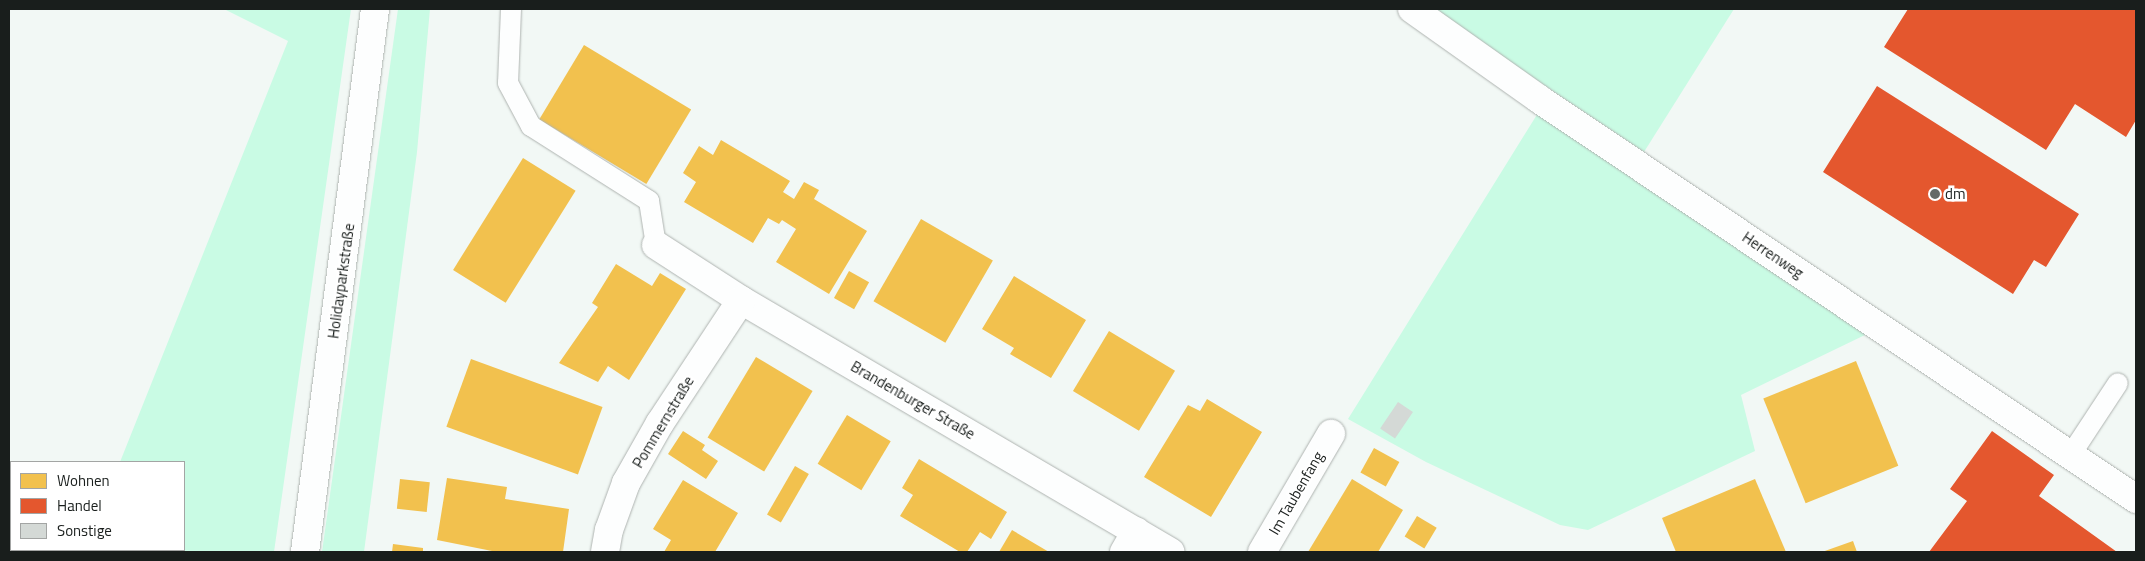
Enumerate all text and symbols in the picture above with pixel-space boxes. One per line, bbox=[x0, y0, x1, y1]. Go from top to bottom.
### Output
place label: dm bbox=[1945, 185, 1965, 203]
marker: dm bbox=[1929, 188, 1941, 200]
street label: Holidayparkstraße bbox=[324, 222, 358, 340]
street label: Herrenweg bbox=[1739, 228, 1807, 282]
street label: Brandenburger Straße bbox=[848, 357, 978, 443]
street label: Pommernstraße bbox=[629, 373, 697, 471]
street label: Im Taubenfang bbox=[1265, 448, 1327, 538]
legend bbox=[10, 461, 185, 551]
text: Wohnen bbox=[57, 469, 110, 492]
text: Handel bbox=[57, 494, 102, 517]
text: Sonstige bbox=[57, 519, 112, 542]

